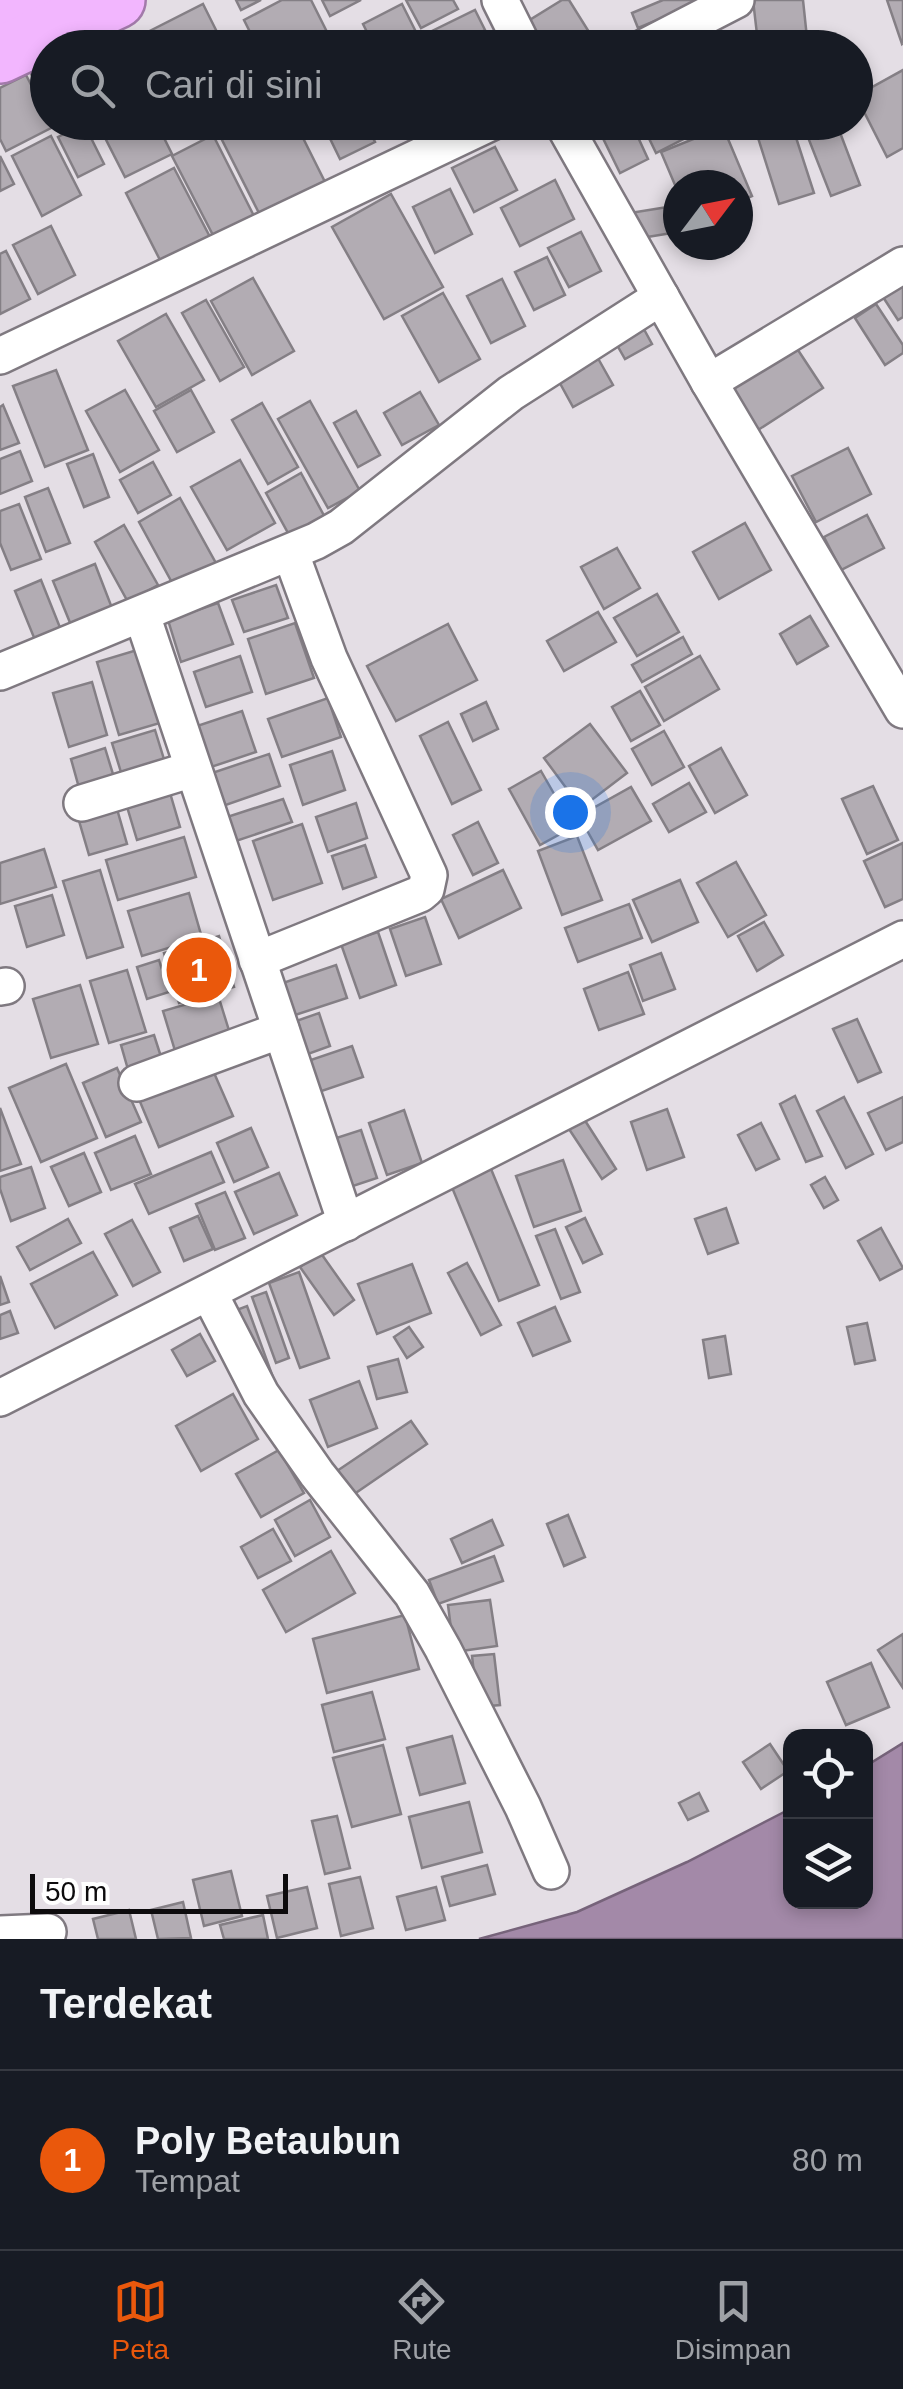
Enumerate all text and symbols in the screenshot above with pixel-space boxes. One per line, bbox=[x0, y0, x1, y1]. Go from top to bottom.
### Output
search box bbox=[30, 30, 873, 140]
icon: search bbox=[65, 58, 120, 113]
text: Cari di sini bbox=[145, 64, 322, 106]
north arrow bbox=[663, 170, 753, 260]
your location bbox=[545, 787, 596, 838]
pin: 1 bbox=[166, 932, 232, 1008]
map controls bbox=[783, 1729, 873, 1909]
button: locate bbox=[783, 1729, 873, 1819]
button: layers bbox=[783, 1819, 873, 1909]
scale bar bbox=[30, 1869, 288, 1914]
text: 50 m bbox=[45, 1876, 107, 1907]
text: Terdekat bbox=[40, 1980, 212, 2027]
text: Poly Betaubun bbox=[135, 2120, 401, 2162]
text: 1 bbox=[64, 2142, 81, 2178]
text: 80 m bbox=[792, 2142, 863, 2178]
text: Tempat bbox=[135, 2163, 240, 2199]
tab: Peta bbox=[112, 2274, 169, 2366]
tab: Rute bbox=[392, 2274, 452, 2366]
tab: Disimpan bbox=[675, 2274, 791, 2366]

